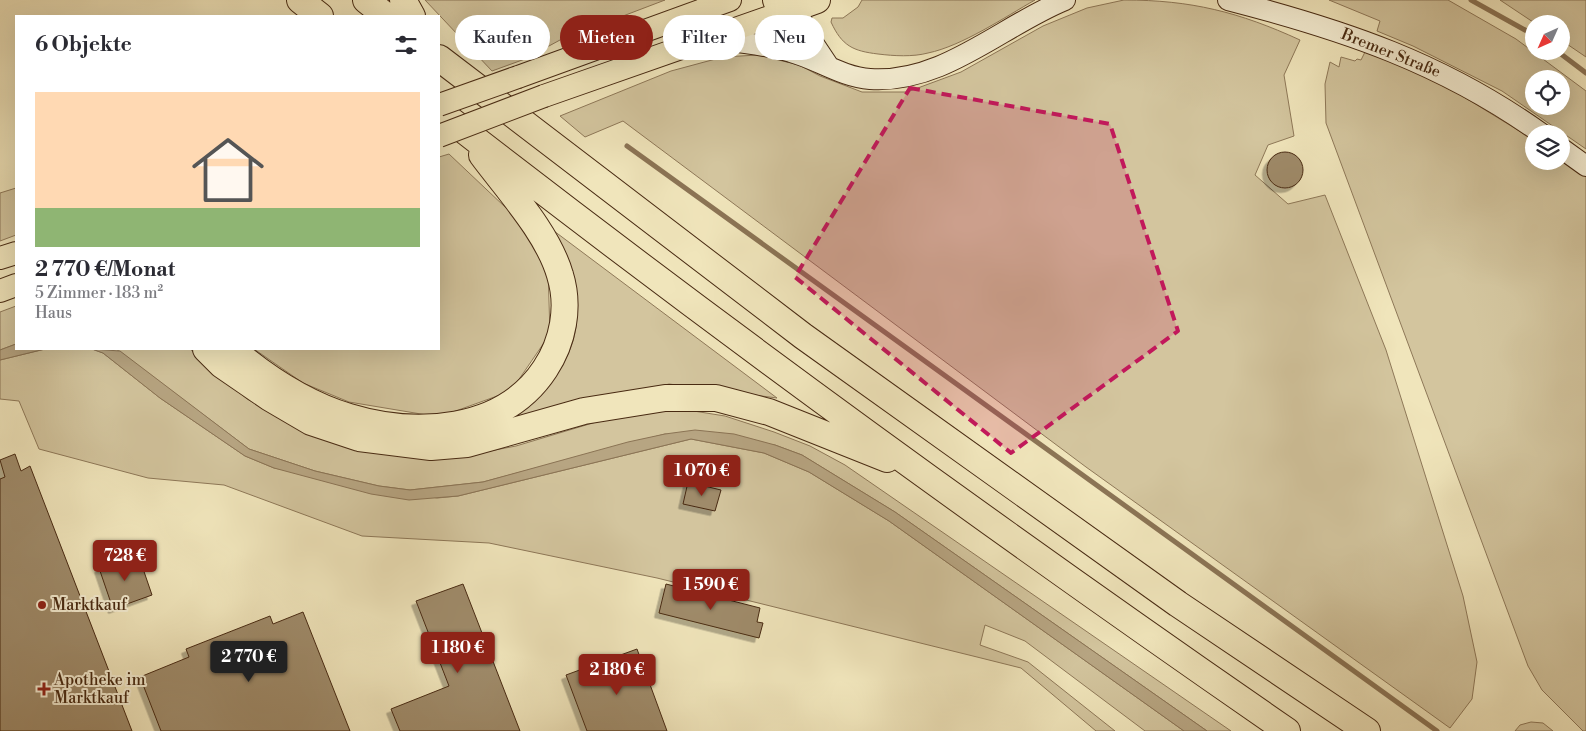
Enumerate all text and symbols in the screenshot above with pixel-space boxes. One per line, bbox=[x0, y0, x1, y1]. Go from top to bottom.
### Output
chip: Kaufen bbox=[455, 15, 550, 60]
chip: Mieten bbox=[560, 15, 653, 60]
chip: Filter bbox=[663, 15, 745, 60]
chip: Neu bbox=[755, 15, 824, 60]
north arrow bbox=[1525, 15, 1570, 60]
map controls bbox=[1525, 15, 1570, 170]
street label: Bremer Straße bbox=[1338, 24, 1444, 82]
icon: filters bbox=[392, 31, 420, 59]
text: 6 Objekte bbox=[35, 32, 132, 58]
button: locate bbox=[1525, 70, 1570, 115]
icon: home bbox=[183, 125, 273, 215]
button: layers bbox=[1525, 125, 1570, 170]
text: 2 770 €/Monat bbox=[35, 257, 175, 283]
text: 5 Zimmer · 183 m² bbox=[35, 283, 163, 303]
text: Haus bbox=[35, 303, 72, 323]
pin: 1 070 € bbox=[656, 454, 748, 497]
text: 1 070 € bbox=[674, 461, 730, 481]
pin: 728 € bbox=[90, 540, 160, 582]
text: 728 € bbox=[104, 546, 146, 566]
pin: 1 590 € bbox=[665, 568, 757, 611]
text: 1 590 € bbox=[684, 575, 738, 595]
place label: Marktkauf bbox=[52, 595, 128, 615]
marker: Marktkauf bbox=[36, 599, 48, 611]
pin: 1 180 € bbox=[412, 632, 504, 674]
text: 1 180 € bbox=[432, 638, 484, 658]
pin: 2 770 € bbox=[203, 640, 295, 683]
text: 2 770 € bbox=[221, 647, 277, 667]
pin: 2 180 € bbox=[571, 654, 663, 696]
text: 2 180 € bbox=[590, 660, 644, 680]
place label: Apotheke im Marktkauf bbox=[53, 670, 145, 708]
marker: Apotheke im Marktkauf bbox=[38, 683, 50, 695]

